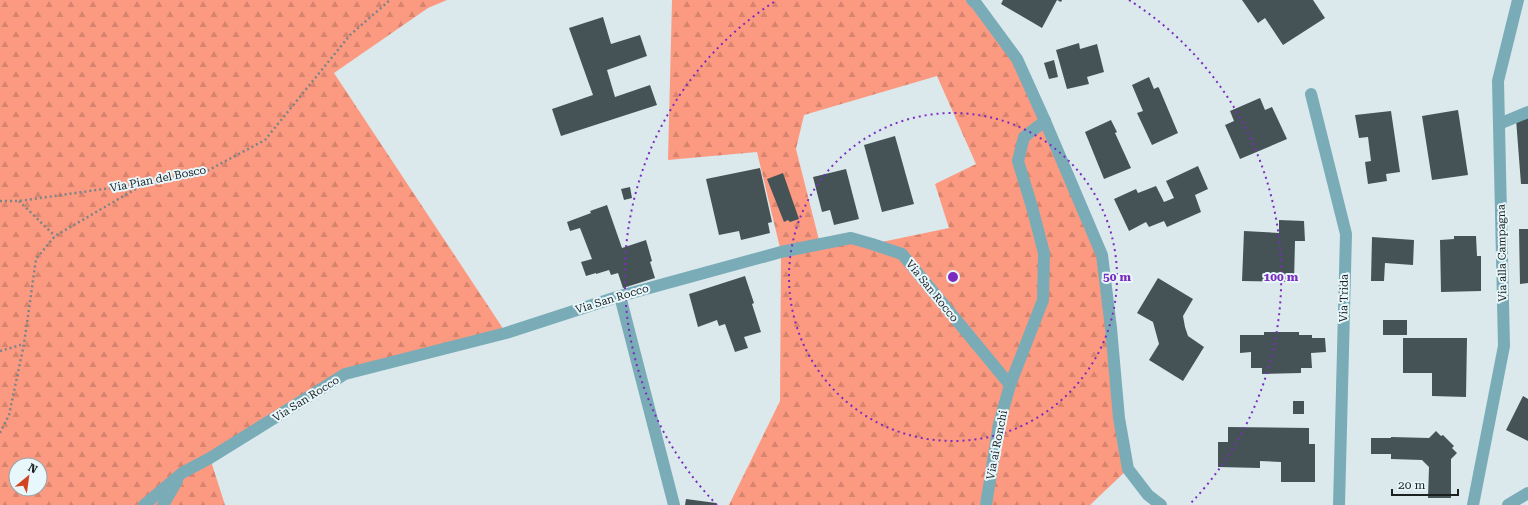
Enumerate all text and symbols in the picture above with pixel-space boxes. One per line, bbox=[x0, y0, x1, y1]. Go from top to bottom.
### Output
street label: Via Pian del Bosco bbox=[109, 163, 207, 195]
street label: Via alla Campagna bbox=[1495, 204, 1509, 302]
street label: Via San Rocco bbox=[903, 257, 961, 325]
centre of rings bbox=[946, 270, 960, 284]
text: 50 m bbox=[1103, 270, 1131, 284]
text: 100 m bbox=[1264, 270, 1299, 284]
street label: Via Trida bbox=[1337, 274, 1351, 322]
street label: Via San Rocco bbox=[574, 282, 650, 316]
street label: Via San Rocco bbox=[270, 373, 342, 425]
street label: Via ai Ronchi bbox=[984, 409, 1010, 481]
north arrow bbox=[8, 457, 48, 497]
text: N bbox=[26, 461, 40, 477]
scale bar bbox=[1392, 471, 1458, 497]
text: 20 m bbox=[1398, 478, 1425, 492]

